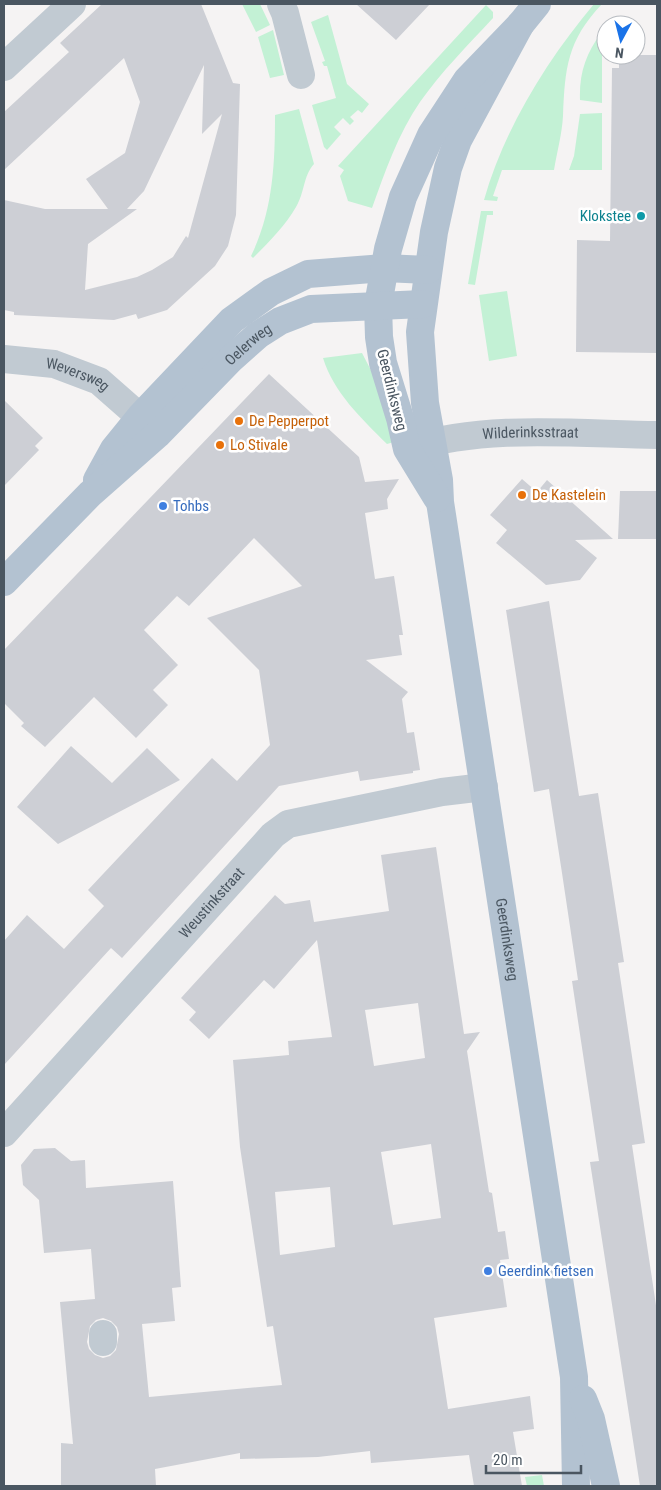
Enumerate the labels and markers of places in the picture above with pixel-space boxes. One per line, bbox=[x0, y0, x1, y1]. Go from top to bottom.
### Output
place label: Klokstee bbox=[580, 207, 631, 225]
marker: Klokstee bbox=[635, 210, 647, 222]
place label: De Pepperpot bbox=[249, 412, 329, 430]
marker: De Pepperpot bbox=[233, 415, 245, 427]
place label: Lo Stivale bbox=[230, 436, 288, 454]
marker: Lo Stivale bbox=[214, 439, 226, 451]
place label: De Kastelein bbox=[532, 486, 606, 504]
marker: De Kastelein bbox=[516, 489, 528, 501]
place label: Tohbs bbox=[173, 497, 209, 515]
marker: Tohbs bbox=[157, 500, 169, 512]
place label: Geerdink fietsen bbox=[498, 1262, 594, 1280]
marker: Geerdink fietsen bbox=[482, 1265, 494, 1277]

